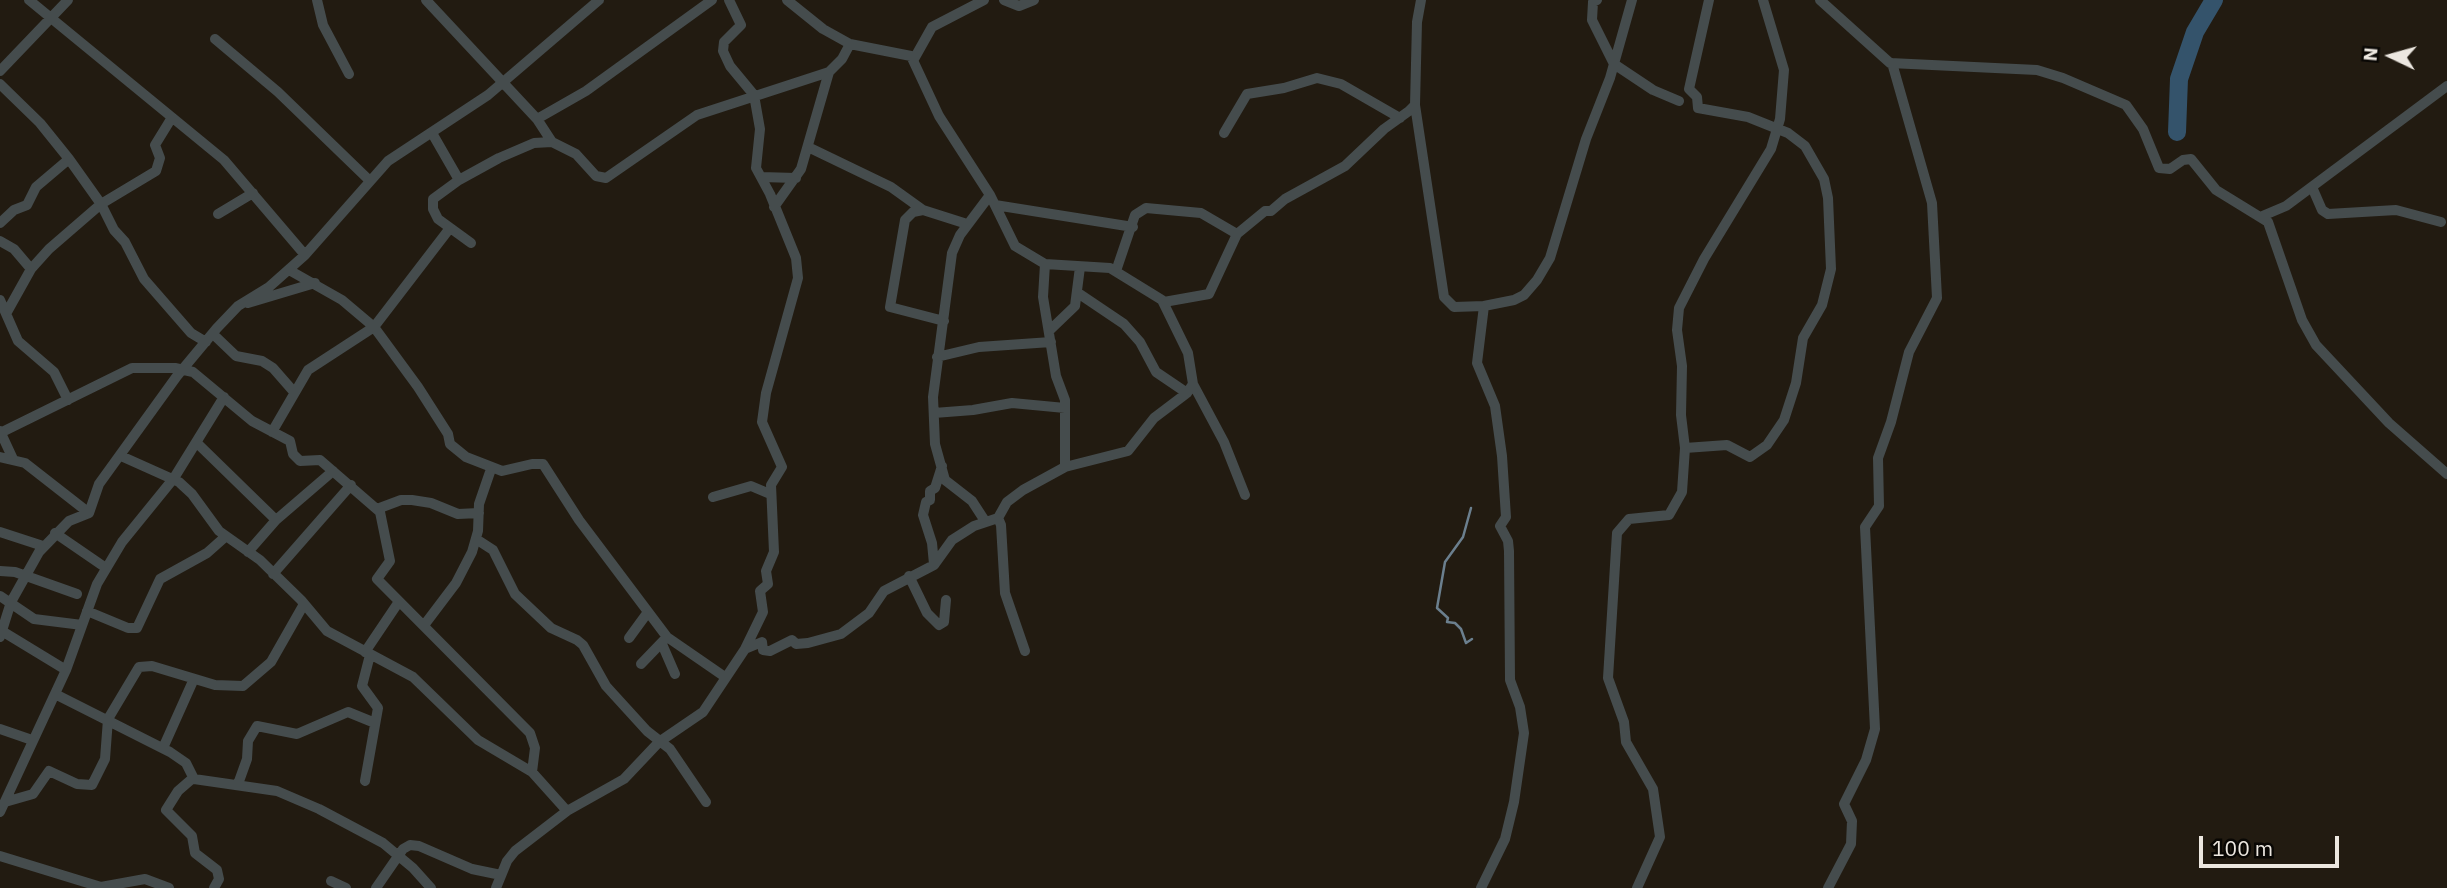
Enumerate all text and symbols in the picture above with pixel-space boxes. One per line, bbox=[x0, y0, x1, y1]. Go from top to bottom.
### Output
north arrow bbox=[2356, 21, 2426, 91]
text: N bbox=[2358, 46, 2383, 62]
scale bar bbox=[2202, 822, 2342, 866]
text: 100 m bbox=[2212, 834, 2273, 862]

